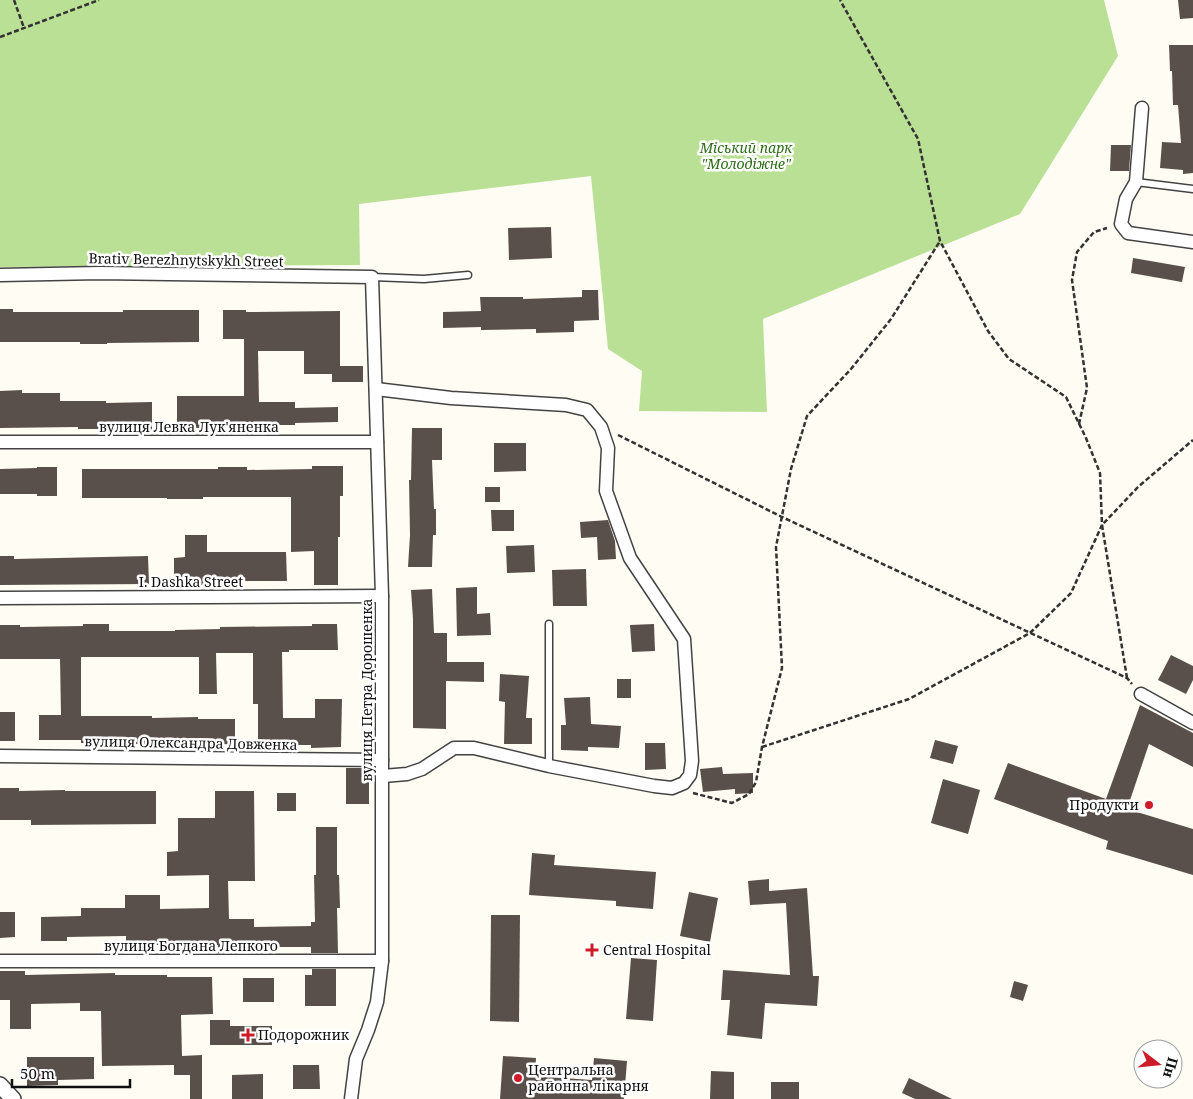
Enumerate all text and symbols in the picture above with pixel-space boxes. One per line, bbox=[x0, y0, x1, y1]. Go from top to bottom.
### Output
park label: Міський парк "Молодіжне" bbox=[699, 138, 793, 173]
street label: Brativ Berezhnytskykh Street bbox=[88, 248, 284, 271]
street label: вулиця Левка Лук'яненка bbox=[99, 417, 279, 436]
street label: I. Dashka Street bbox=[139, 572, 243, 591]
street label: вулиця Петра Дорошенка bbox=[357, 599, 376, 781]
street label: вулиця Олександра Довженка bbox=[84, 731, 298, 754]
place label: Продукти bbox=[1069, 795, 1139, 814]
marker: Продукти bbox=[1143, 799, 1155, 811]
street label: вулиця Богдана Лепкого bbox=[104, 936, 278, 955]
place label: Central Hospital bbox=[603, 940, 712, 959]
marker: Central Hospital bbox=[585, 943, 599, 957]
place label: Подорожник bbox=[258, 1025, 350, 1044]
marker: Подорожник bbox=[242, 1029, 254, 1041]
north arrow bbox=[1133, 1039, 1183, 1089]
text: Пн bbox=[1159, 1055, 1183, 1081]
scale bar bbox=[12, 1056, 130, 1088]
place label: Центральна районна лікарня bbox=[528, 1060, 649, 1095]
text: 50 m bbox=[20, 1063, 55, 1083]
marker: Центральна районна лікарня bbox=[512, 1072, 524, 1084]

